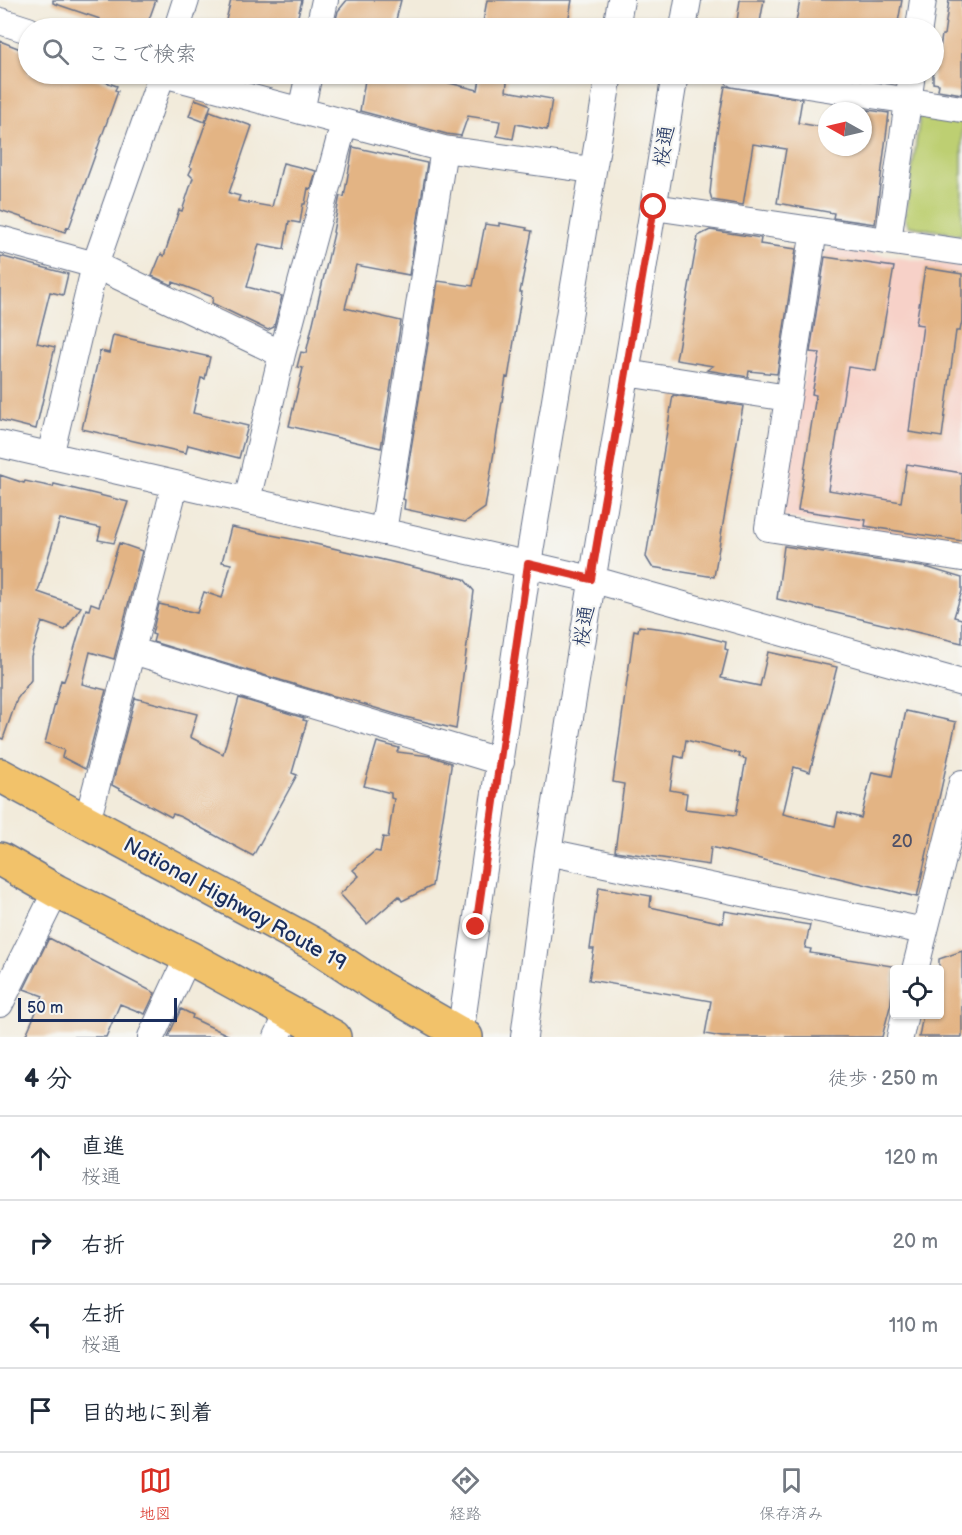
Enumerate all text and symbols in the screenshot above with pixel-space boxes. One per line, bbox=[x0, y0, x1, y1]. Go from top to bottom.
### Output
search box bbox=[18, 18, 944, 84]
icon: search bbox=[39, 35, 72, 68]
text: ここで検索 bbox=[87, 41, 197, 68]
north arrow bbox=[818, 102, 872, 156]
street label: 桜通 bbox=[648, 123, 680, 169]
route start bbox=[640, 193, 666, 219]
street label: 桜通 bbox=[568, 603, 600, 649]
house number: 20 bbox=[891, 831, 913, 852]
street label: National Highway Route 19 bbox=[119, 832, 351, 976]
route end bbox=[462, 913, 488, 939]
map controls bbox=[890, 965, 944, 1019]
button: locate bbox=[890, 965, 944, 1019]
scale bar bbox=[18, 995, 177, 1022]
text: 50 m bbox=[27, 999, 63, 1018]
text: 4 分 bbox=[24, 1064, 72, 1095]
text: 徒歩 · 250 m bbox=[828, 1067, 938, 1091]
text: 直進 bbox=[81, 1133, 125, 1160]
icon: ahead bbox=[24, 1142, 57, 1175]
text: 120 m bbox=[885, 1146, 938, 1170]
text: 桜通 bbox=[81, 1165, 121, 1189]
icon: right bbox=[24, 1226, 57, 1259]
text: 20 m bbox=[893, 1230, 938, 1254]
text: 右折 bbox=[81, 1232, 125, 1259]
text: 左折 bbox=[81, 1301, 125, 1328]
icon: left bbox=[24, 1310, 57, 1343]
text: 110 m bbox=[889, 1314, 938, 1338]
text: 桜通 bbox=[81, 1333, 121, 1357]
icon: arrive bbox=[24, 1394, 57, 1427]
text: 目的地に到着 bbox=[81, 1400, 213, 1427]
tab: 地図 bbox=[139, 1464, 172, 1524]
tab: 経路 bbox=[449, 1464, 482, 1524]
tab: 保存済み bbox=[759, 1464, 823, 1524]

